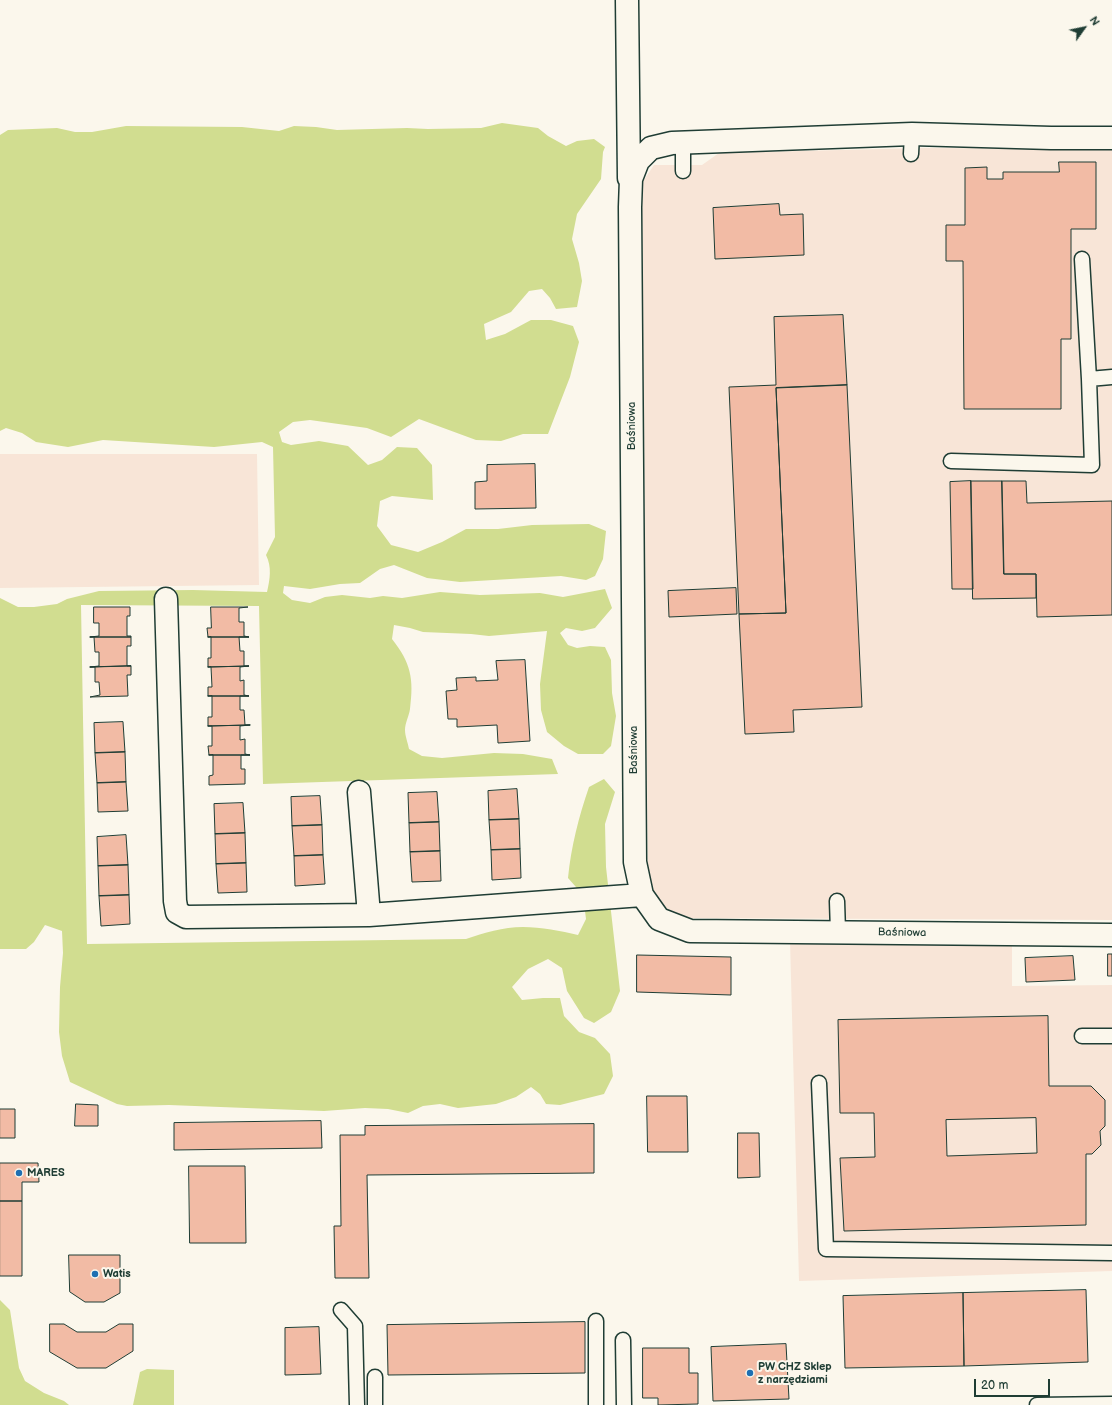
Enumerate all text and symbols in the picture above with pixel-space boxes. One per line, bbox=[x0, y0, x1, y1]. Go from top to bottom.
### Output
north arrow bbox=[1064, 8, 1104, 48]
text: N bbox=[1087, 14, 1102, 28]
street label: Baśniowa bbox=[625, 402, 639, 450]
street label: Baśniowa bbox=[627, 726, 641, 774]
street label: Baśniowa bbox=[878, 926, 926, 940]
place label: MARES bbox=[27, 1166, 65, 1180]
marker: MARES bbox=[14, 1168, 24, 1178]
place label: Watis bbox=[103, 1267, 131, 1281]
marker: Watis bbox=[90, 1269, 100, 1279]
place label: PW CHZ Sklep z narzędziami bbox=[758, 1360, 832, 1386]
marker: PW CHZ Sklep z narzędziami bbox=[745, 1368, 755, 1378]
scale bar bbox=[976, 1371, 1052, 1397]
text: 20 m bbox=[981, 1378, 1008, 1393]

